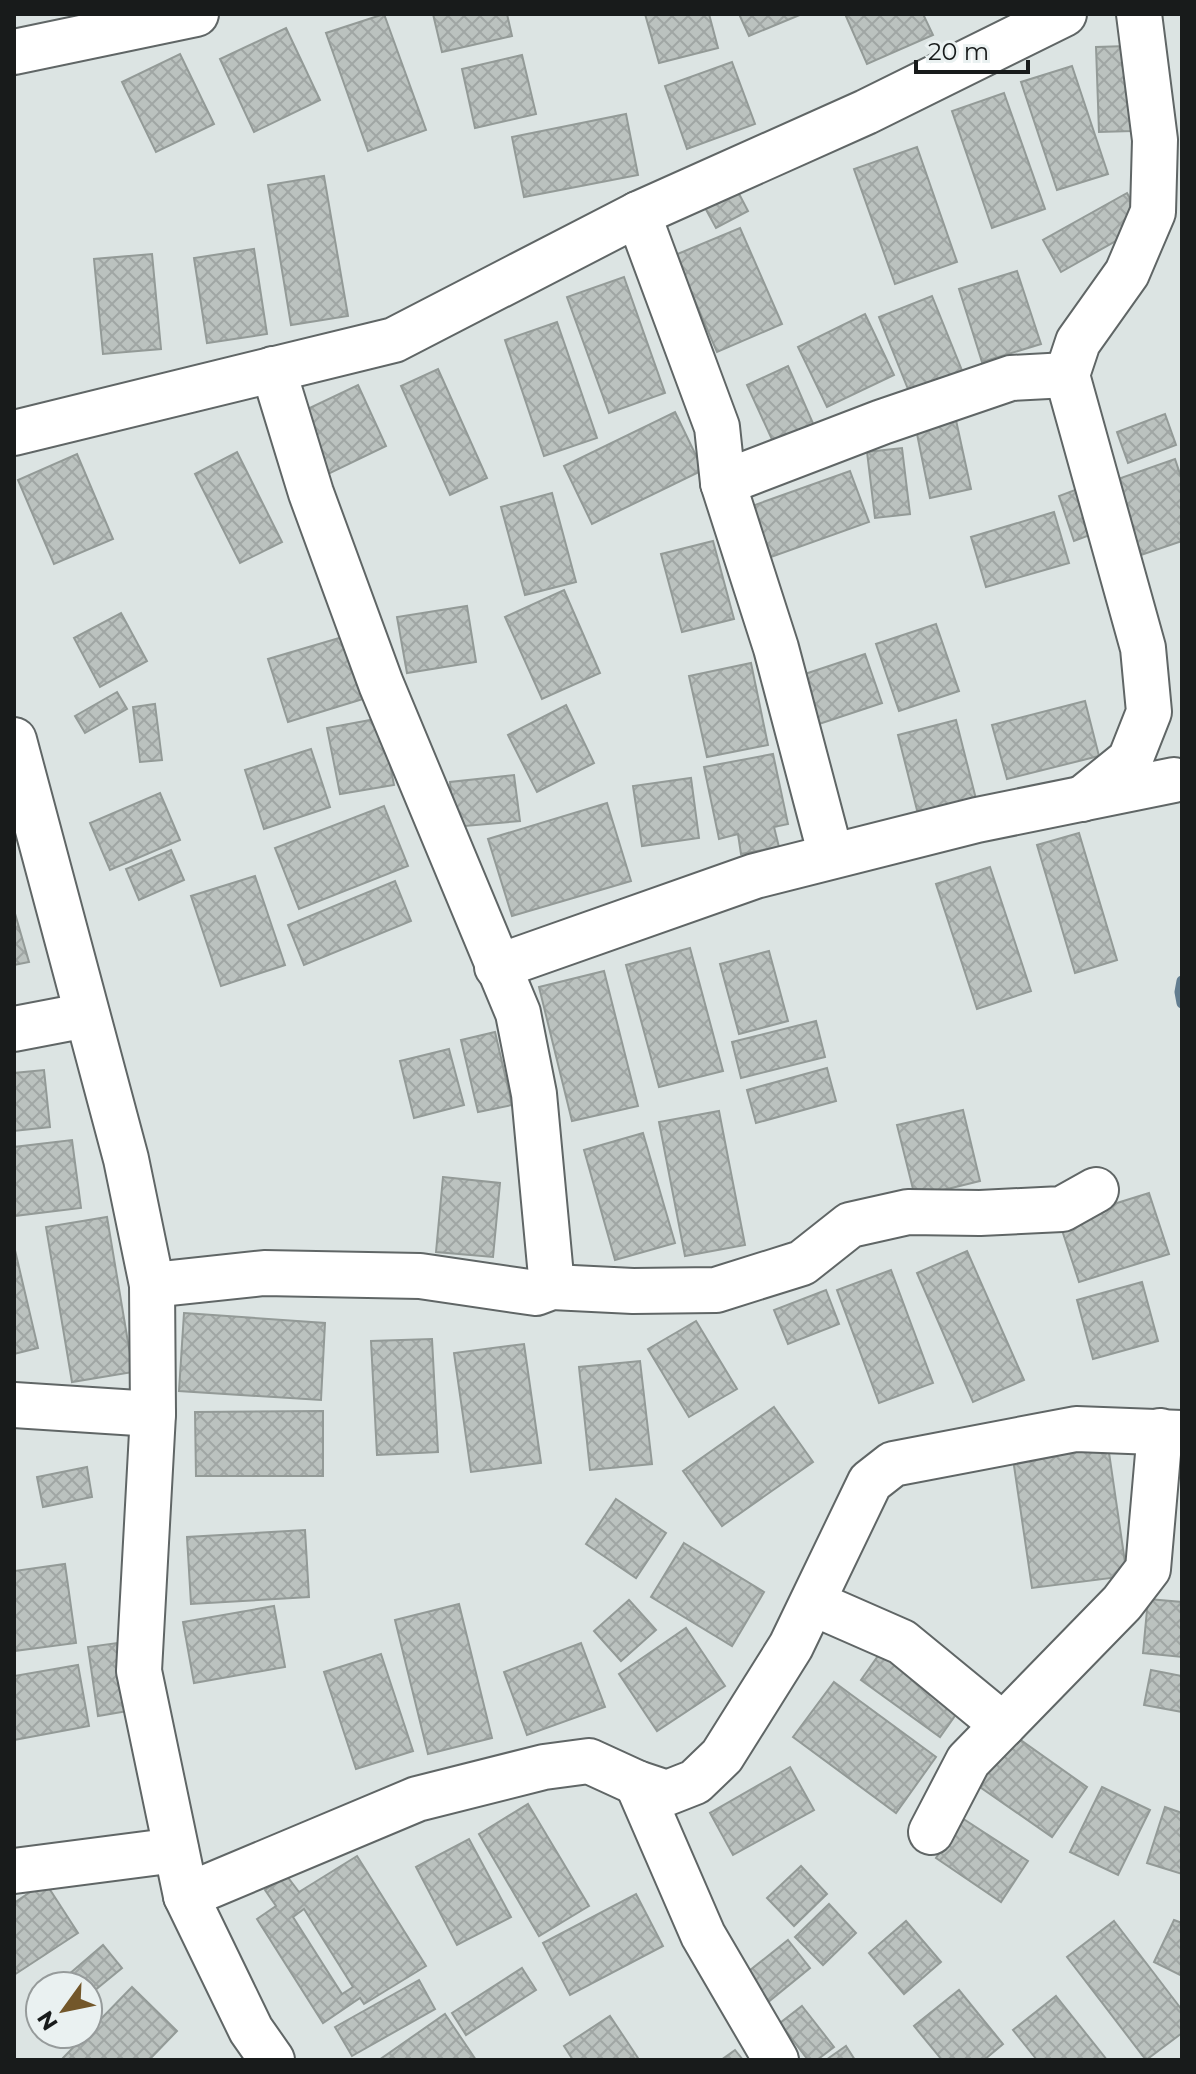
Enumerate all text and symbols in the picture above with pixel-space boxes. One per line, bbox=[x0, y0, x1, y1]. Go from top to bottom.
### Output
scale bar bbox=[916, 24, 1028, 74]
text: 20 m bbox=[928, 37, 989, 66]
north arrow bbox=[24, 1970, 104, 2050]
text: N bbox=[31, 2006, 64, 2035]

